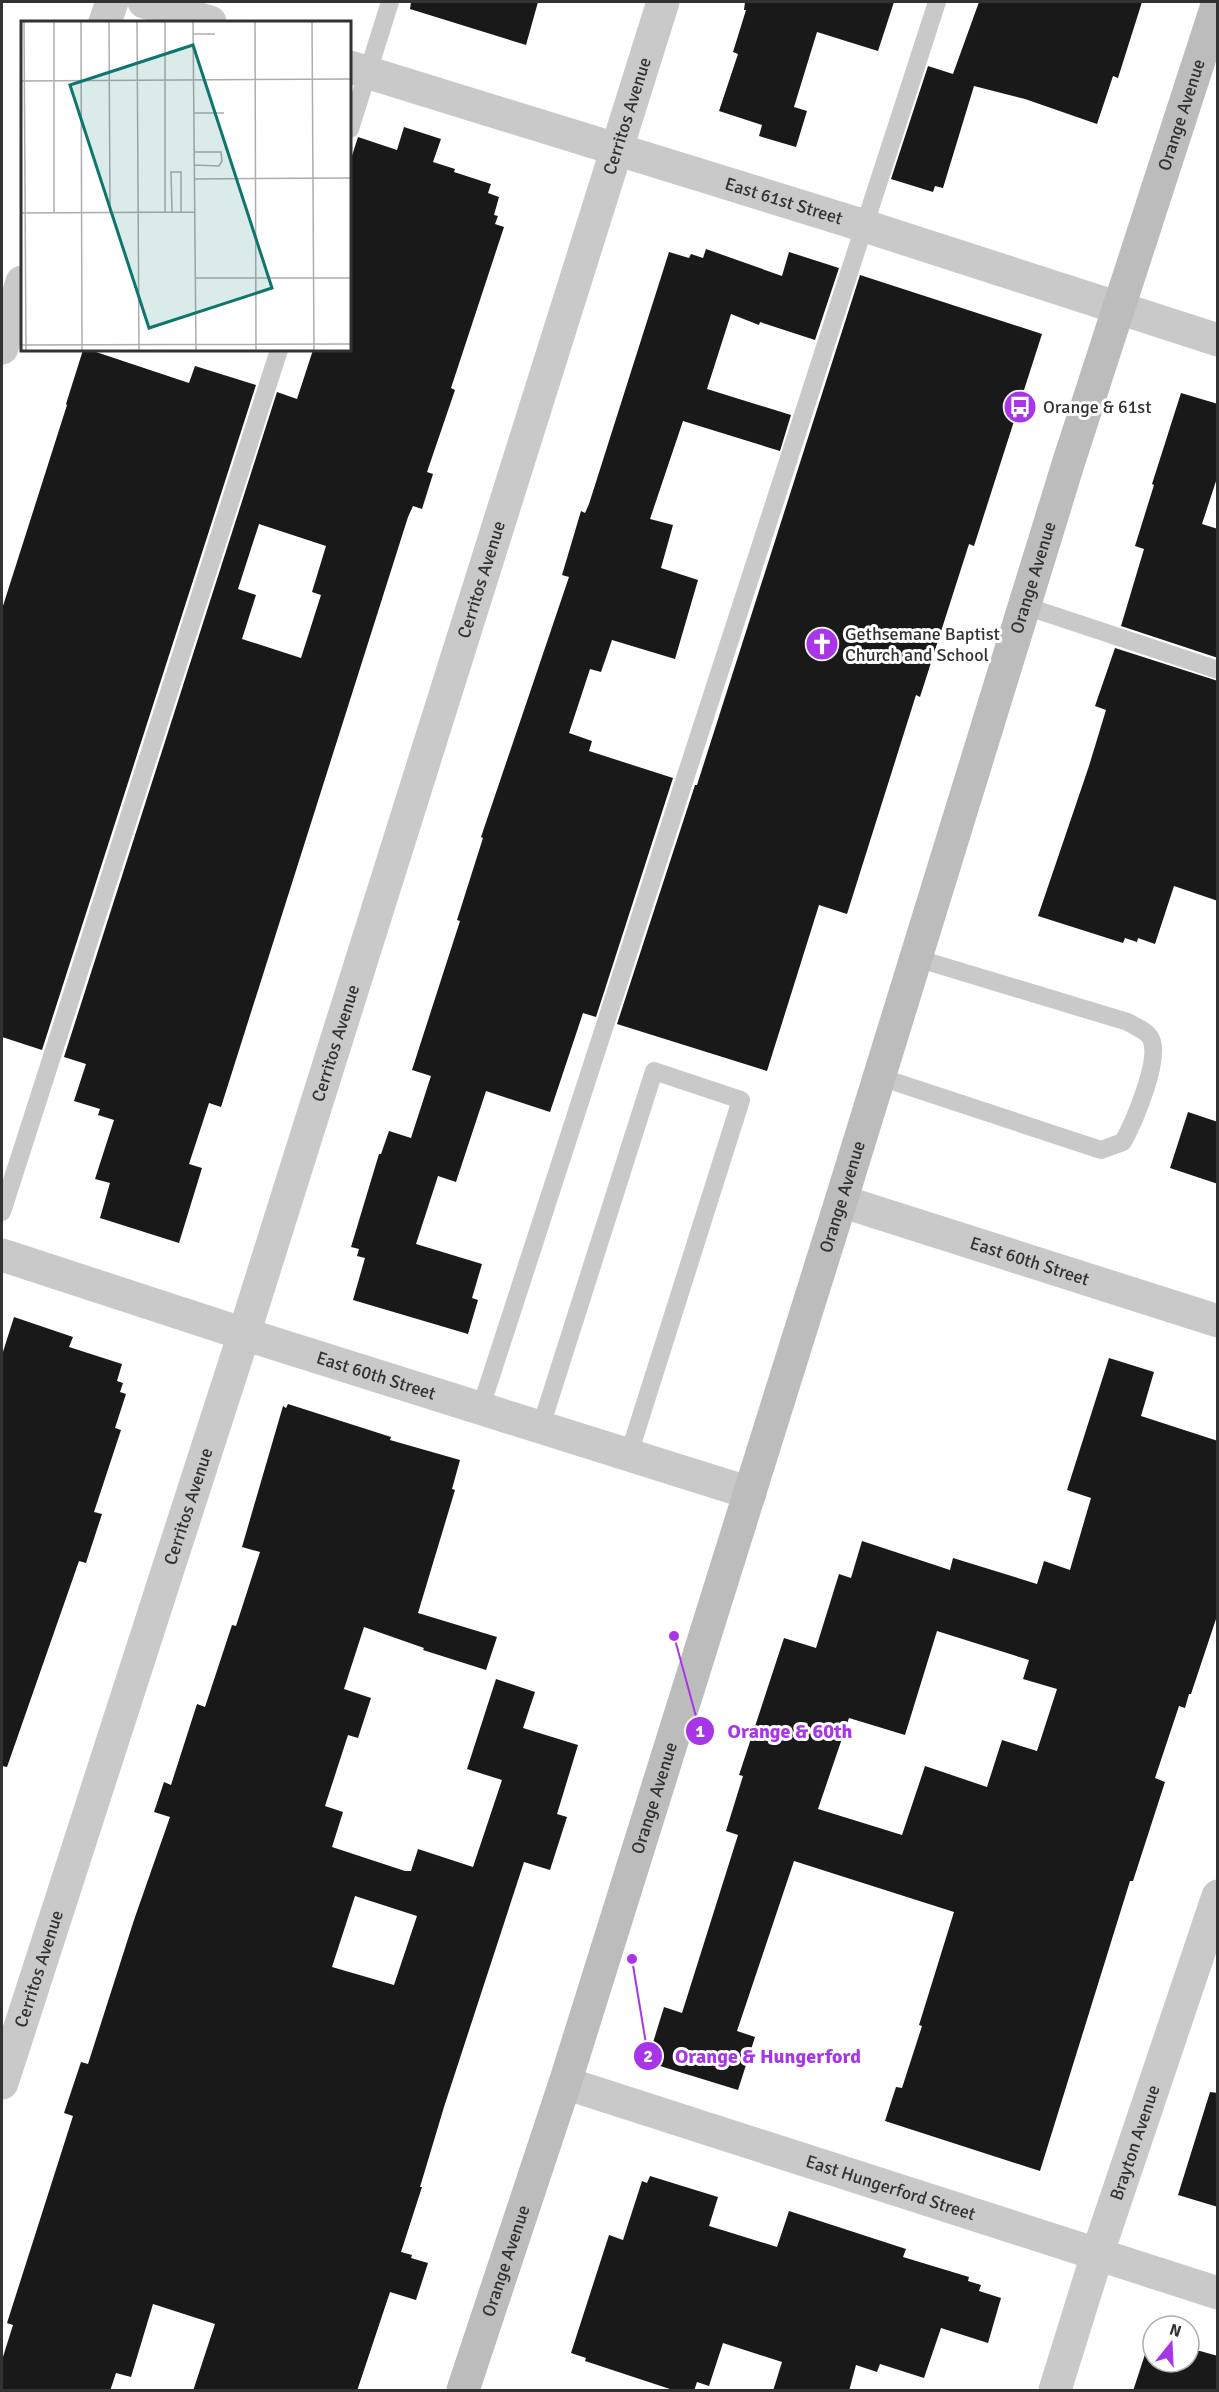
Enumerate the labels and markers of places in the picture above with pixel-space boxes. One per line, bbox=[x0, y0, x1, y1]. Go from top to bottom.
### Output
bus stop icon: Orange & 61st bbox=[1002, 389, 1038, 425]
place label: Orange & 61st bbox=[1043, 396, 1152, 418]
place label: Gethsemane Baptist Church and School bbox=[845, 623, 1000, 666]
church icon: Gethsemane Baptist Church and School bbox=[804, 626, 840, 662]
callout: Orange & 60th bbox=[685, 1712, 864, 1750]
callout: Orange & Hungerford bbox=[633, 2037, 873, 2075]

